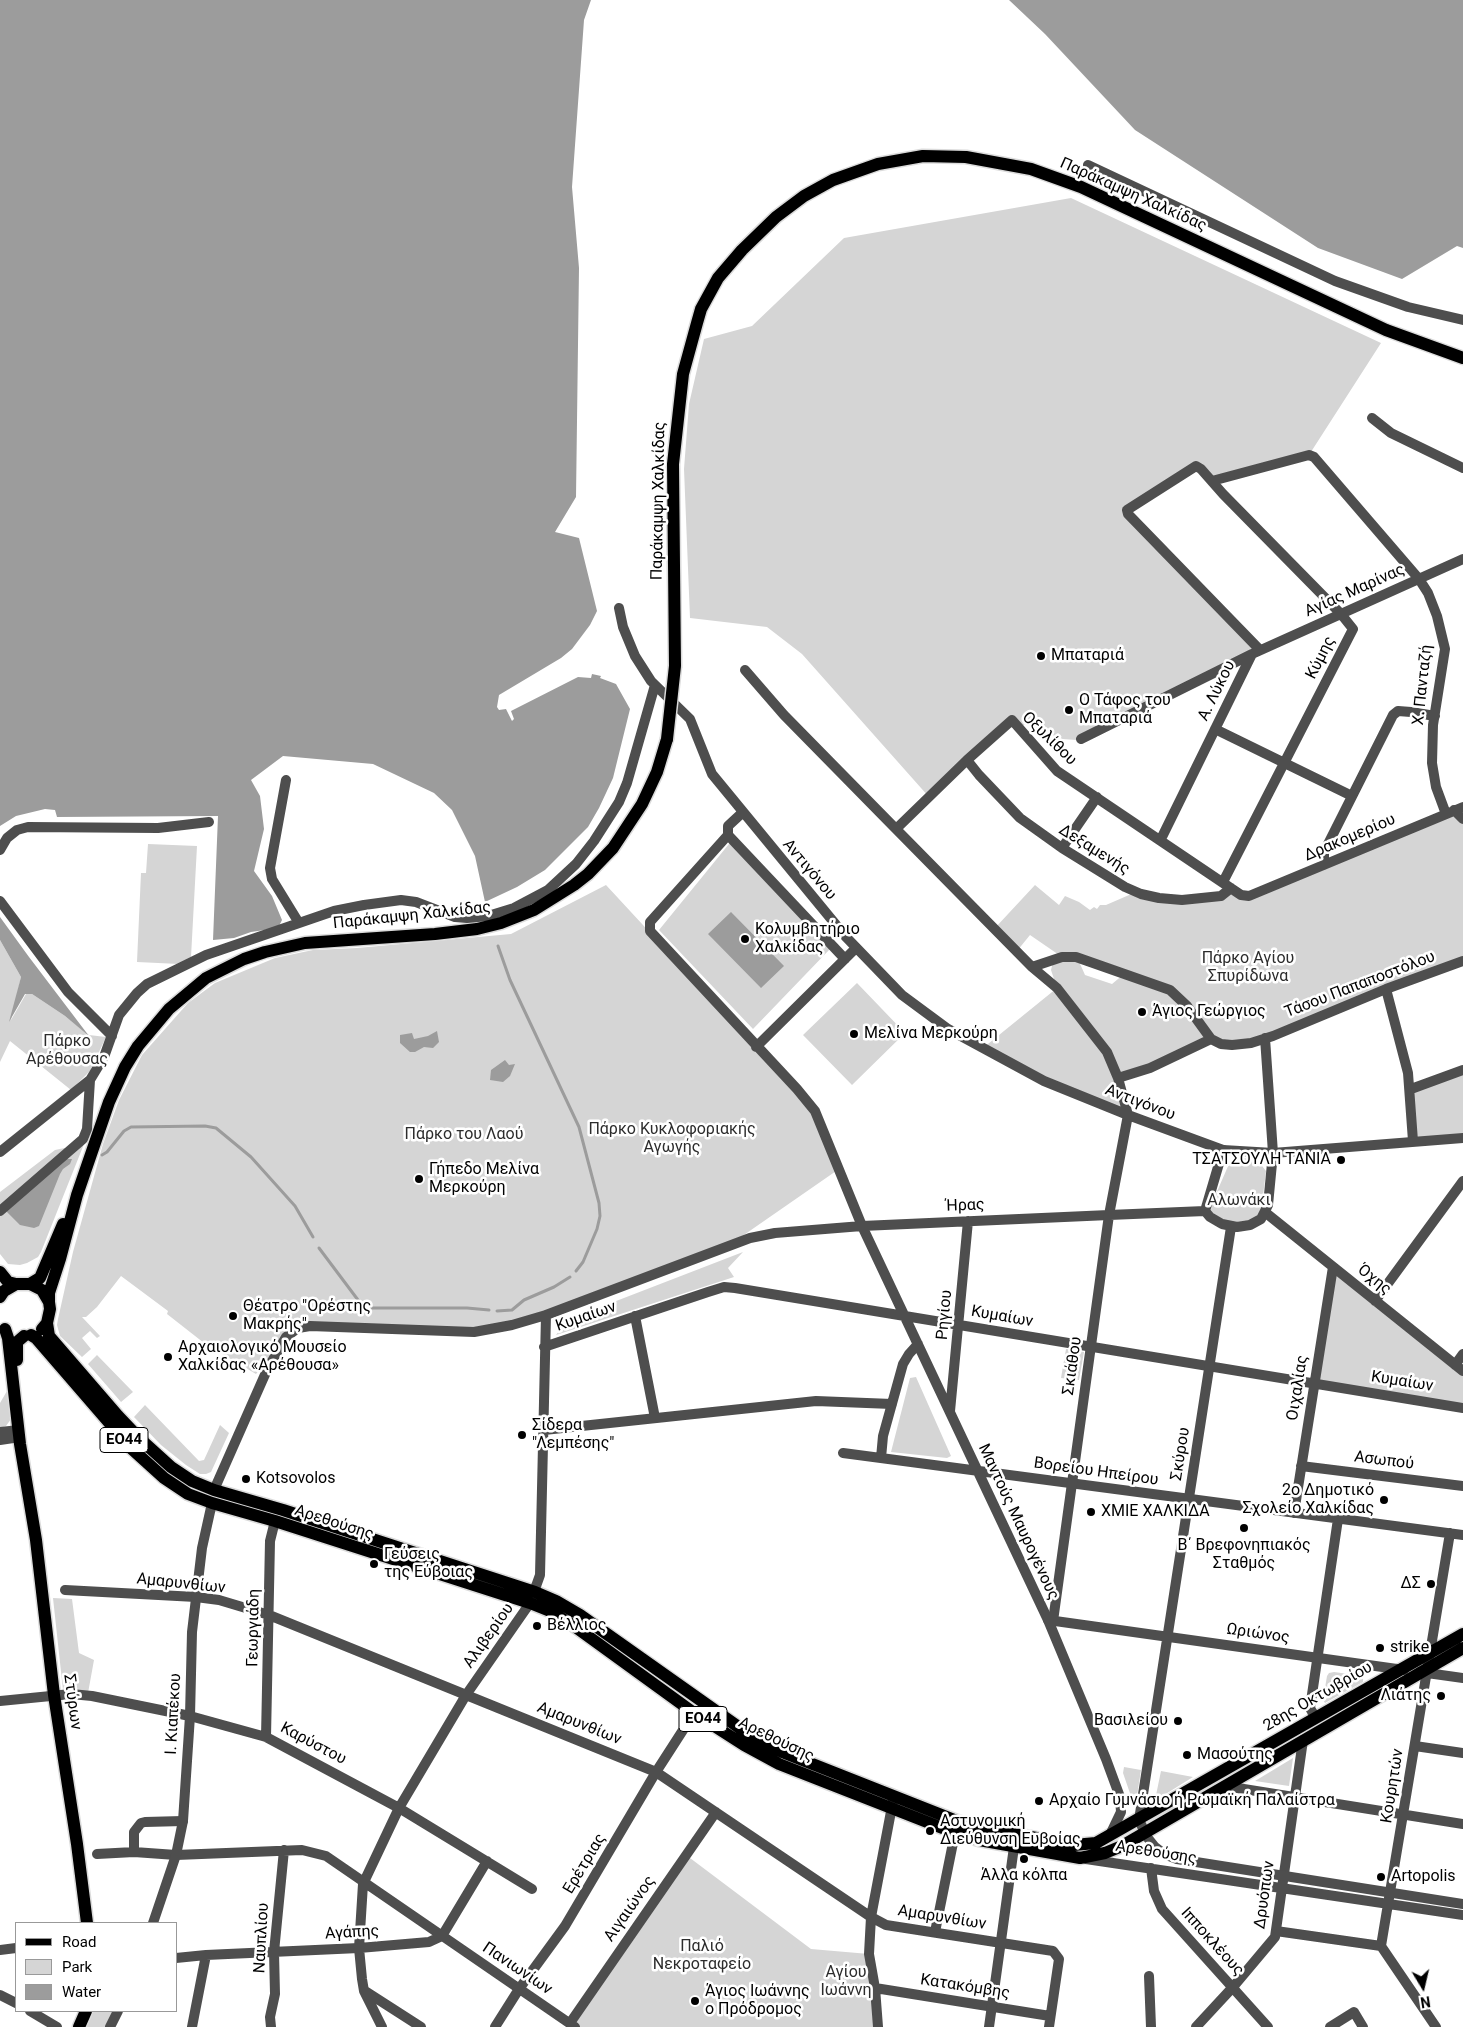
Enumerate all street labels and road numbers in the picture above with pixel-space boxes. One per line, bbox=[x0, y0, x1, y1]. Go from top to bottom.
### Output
street label: Παράκαμψη Χαλκίδας bbox=[1057, 154, 1209, 236]
street label: Παράκαμψη Χαλκίδας bbox=[648, 422, 670, 580]
street label: Αγίας Μαρίνας bbox=[1302, 560, 1408, 622]
street label: Κύμης bbox=[1302, 633, 1340, 683]
street label: Χ. Πανταζή bbox=[1409, 644, 1437, 726]
street label: Α. Λύκου bbox=[1194, 658, 1240, 724]
street label: Οξυλίθου bbox=[1018, 708, 1080, 770]
street label: Δρακομερίου bbox=[1301, 810, 1399, 866]
street label: Δεξαμενής bbox=[1055, 821, 1133, 879]
street label: Αντιγόνου bbox=[778, 836, 840, 904]
street label: Παράκαμψη Χαλκίδας bbox=[332, 898, 492, 934]
street label: Τάσου Παπαποστόλου bbox=[1282, 947, 1438, 1023]
street label: Αντιγόνου bbox=[1102, 1081, 1178, 1125]
street label: Ήρας bbox=[945, 1196, 985, 1216]
street label: Όχης bbox=[1353, 1261, 1395, 1299]
street label: Ρηγίου bbox=[933, 1289, 957, 1341]
street label: Κυμαίων bbox=[553, 1298, 619, 1336]
street label: Κυμαίων bbox=[969, 1302, 1035, 1332]
street label: Σκιάθου bbox=[1059, 1335, 1087, 1397]
street label: Οιχαλίας bbox=[1283, 1354, 1313, 1422]
street label: Κυμαίων bbox=[1370, 1368, 1434, 1396]
street label: Σκύρου bbox=[1167, 1426, 1195, 1482]
road number: ΕΟ44 bbox=[100, 1428, 148, 1452]
street label: Μαντούς Μαυρογένους bbox=[973, 1441, 1063, 1603]
street label: Ασωπού bbox=[1353, 1448, 1415, 1474]
street label: Βορείου Ηπείρου bbox=[1033, 1454, 1159, 1490]
street label: Αρεθούσης bbox=[292, 1501, 376, 1545]
street label: Αμαρυνθίων bbox=[136, 1570, 226, 1598]
street label: Γεωργιάδη bbox=[244, 1589, 264, 1667]
street label: Αλιβερίου bbox=[460, 1600, 518, 1672]
street label: Ωριώνος bbox=[1225, 1620, 1291, 1648]
street label: 28ης Οκτωβρίου bbox=[1260, 1658, 1376, 1736]
street label: Στύρων bbox=[59, 1673, 85, 1731]
street label: Ι. Κιαπέκου bbox=[162, 1673, 186, 1755]
street label: Αμαρυνθίων bbox=[534, 1698, 624, 1750]
road number: ΕΟ44 bbox=[679, 1706, 727, 1732]
street label: Αρεθούσης bbox=[735, 1713, 817, 1767]
street label: Καρύστου bbox=[277, 1719, 349, 1769]
street label: Κουρητών bbox=[1378, 1747, 1408, 1825]
street label: Ερέτριας bbox=[560, 1830, 610, 1898]
street label: Αρεθούσης bbox=[1114, 1837, 1198, 1869]
street label: Δρυόπων bbox=[1251, 1860, 1279, 1930]
street label: Αιγαιώνος bbox=[600, 1872, 660, 1946]
street label: Ναυπλίου bbox=[251, 1902, 273, 1974]
street label: Αμαρυνθίων bbox=[896, 1902, 988, 1934]
street label: Ιπποκλέους bbox=[1176, 1904, 1248, 1980]
street label: Αγάπης bbox=[324, 1922, 380, 1944]
street label: Πανιωνίων bbox=[478, 1939, 556, 1999]
street label: Κατακόμβης bbox=[919, 1970, 1011, 2004]

